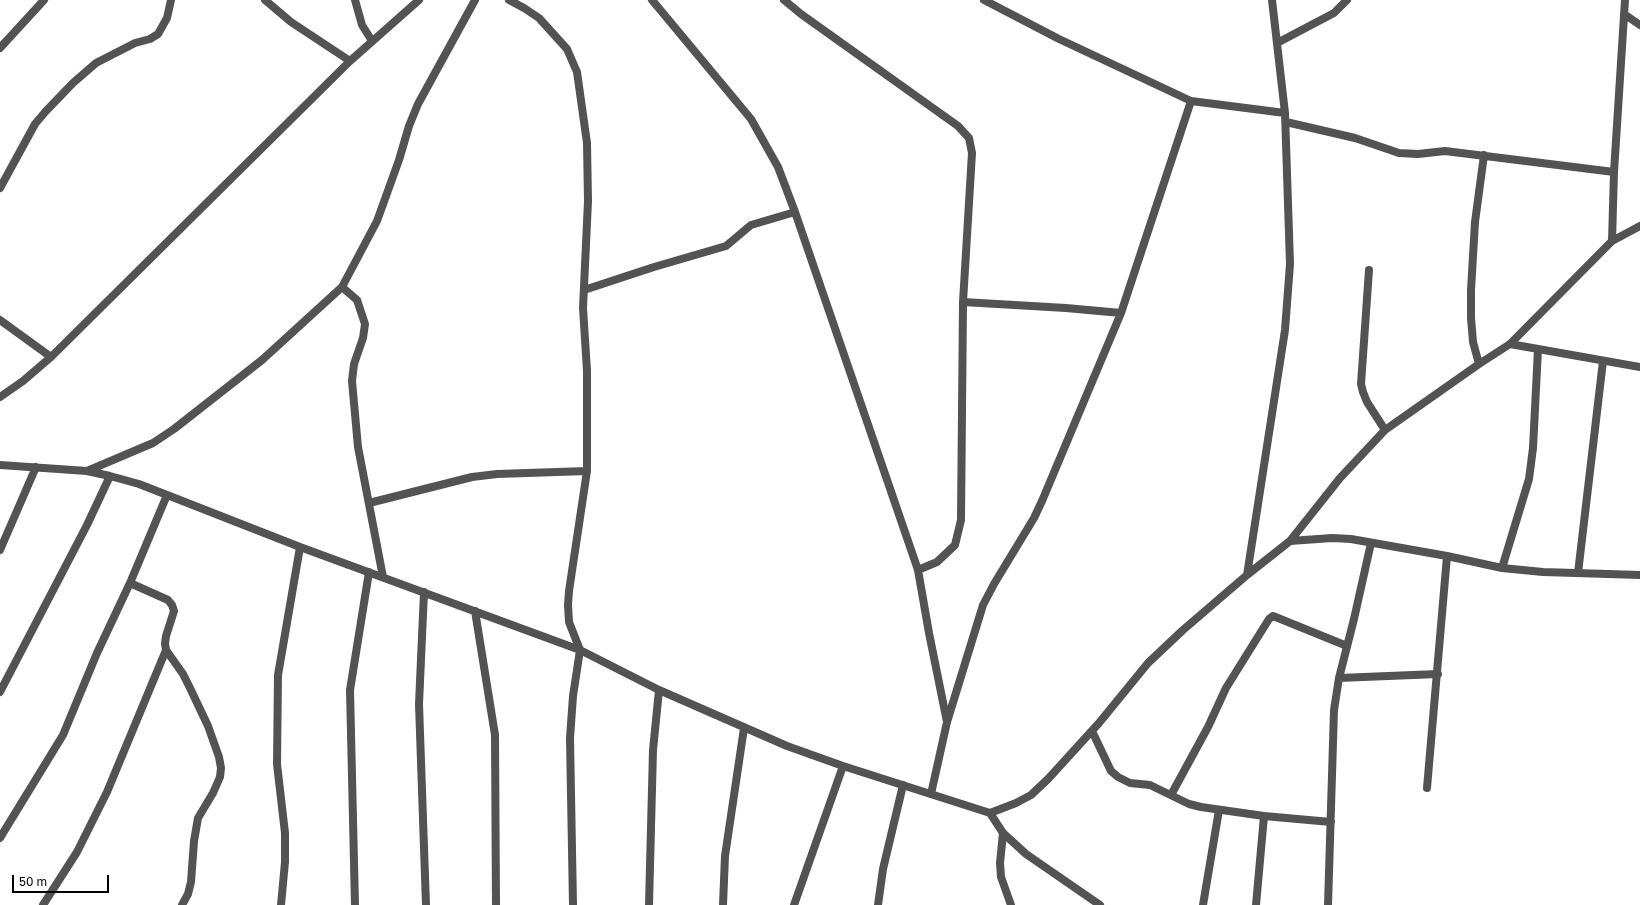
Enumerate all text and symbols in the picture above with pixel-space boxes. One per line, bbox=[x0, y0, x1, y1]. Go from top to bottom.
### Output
scale bar bbox=[14, 867, 111, 893]
text: 50 m bbox=[19, 874, 47, 889]

